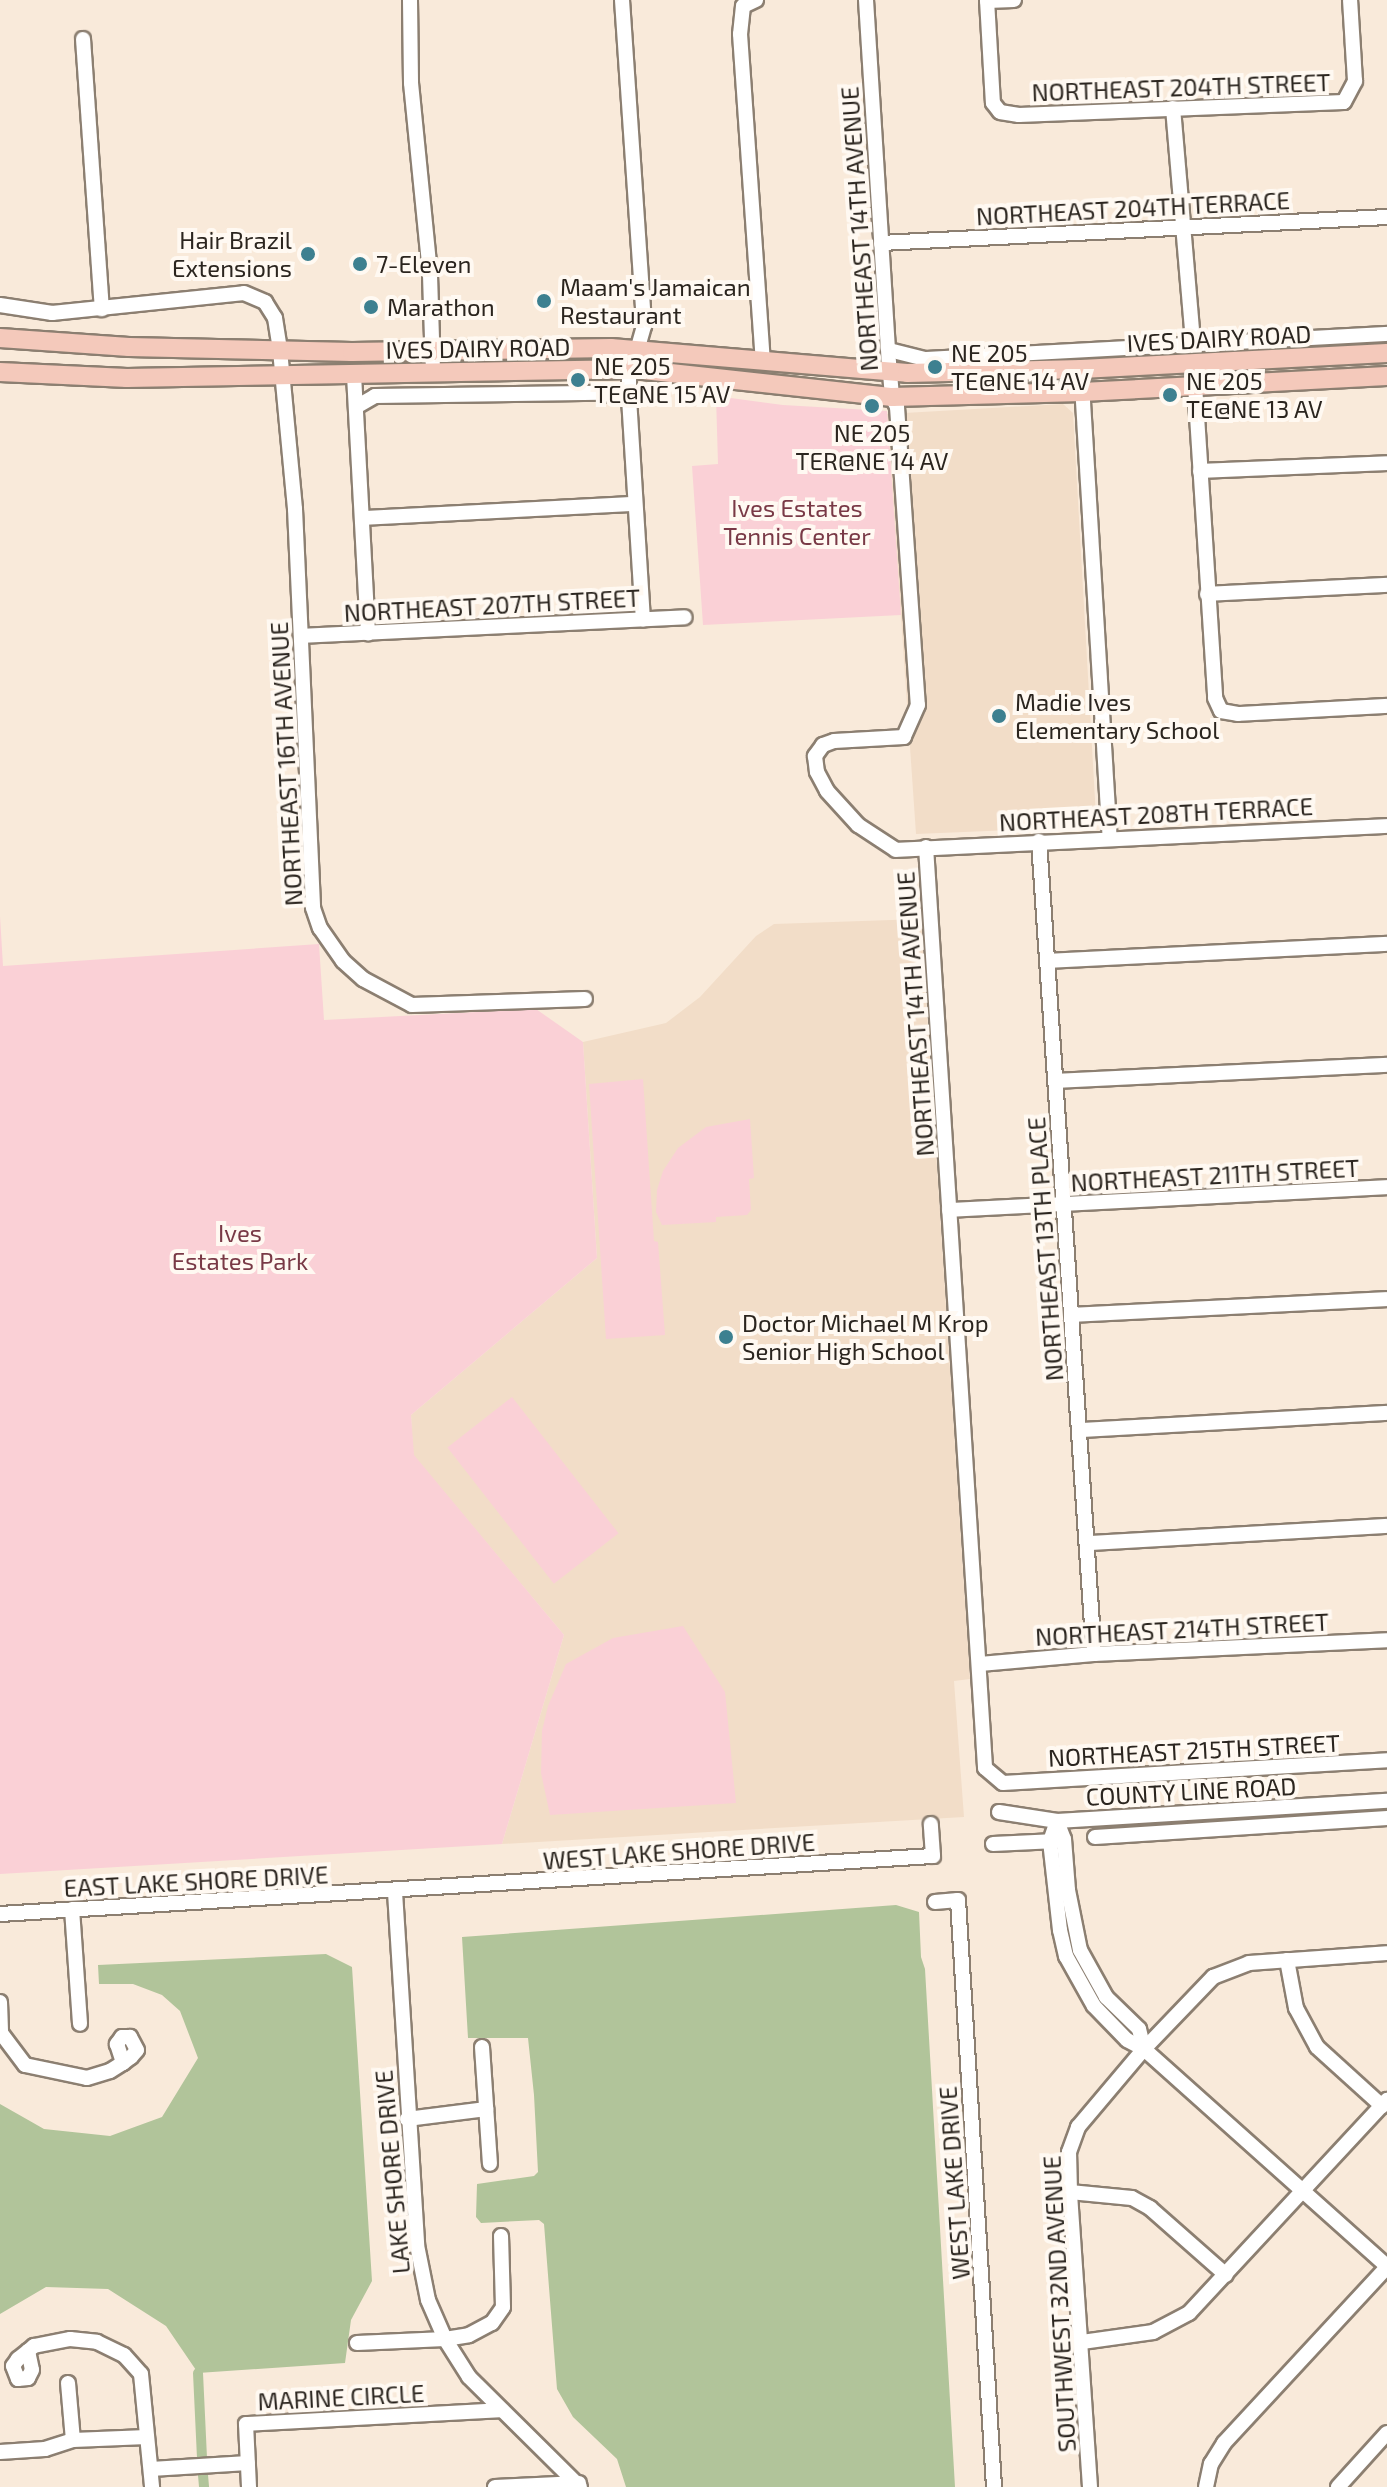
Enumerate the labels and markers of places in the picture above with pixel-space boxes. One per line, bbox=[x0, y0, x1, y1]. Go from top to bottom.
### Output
place label: Hair Brazil Extensions bbox=[172, 226, 292, 282]
marker: Hair Brazil Extensions bbox=[299, 245, 317, 263]
place label: 7-Eleven bbox=[376, 250, 471, 278]
marker: 7-Eleven bbox=[351, 255, 369, 273]
place label: Maam's Jamaican Restaurant bbox=[560, 273, 751, 329]
marker: Maam's Jamaican Restaurant bbox=[535, 292, 553, 310]
place label: Marathon bbox=[387, 293, 495, 321]
marker: Marathon bbox=[362, 298, 380, 316]
place label: NE 205 TE@NE 14 AV bbox=[951, 339, 1090, 395]
place label: NE 205 TE@NE 15 AV bbox=[594, 352, 731, 408]
marker: NE 205 TE@NE 14 AV bbox=[926, 358, 944, 376]
place label: NE 205 TE@NE 13 AV bbox=[1186, 367, 1323, 423]
marker: NE 205 TE@NE 15 AV bbox=[569, 371, 587, 389]
marker: NE 205 TE@NE 13 AV bbox=[1161, 386, 1179, 404]
marker: NE 205 TER@NE 14 AV bbox=[863, 397, 881, 415]
place label: NE 205 TER@NE 14 AV bbox=[795, 419, 949, 475]
place label: Madie Ives Elementary School bbox=[1015, 688, 1220, 744]
marker: Madie Ives Elementary School bbox=[990, 707, 1008, 725]
place label: Doctor Michael M Krop Senior High School bbox=[742, 1309, 990, 1365]
marker: Doctor Michael M Krop Senior High School bbox=[717, 1328, 735, 1346]

